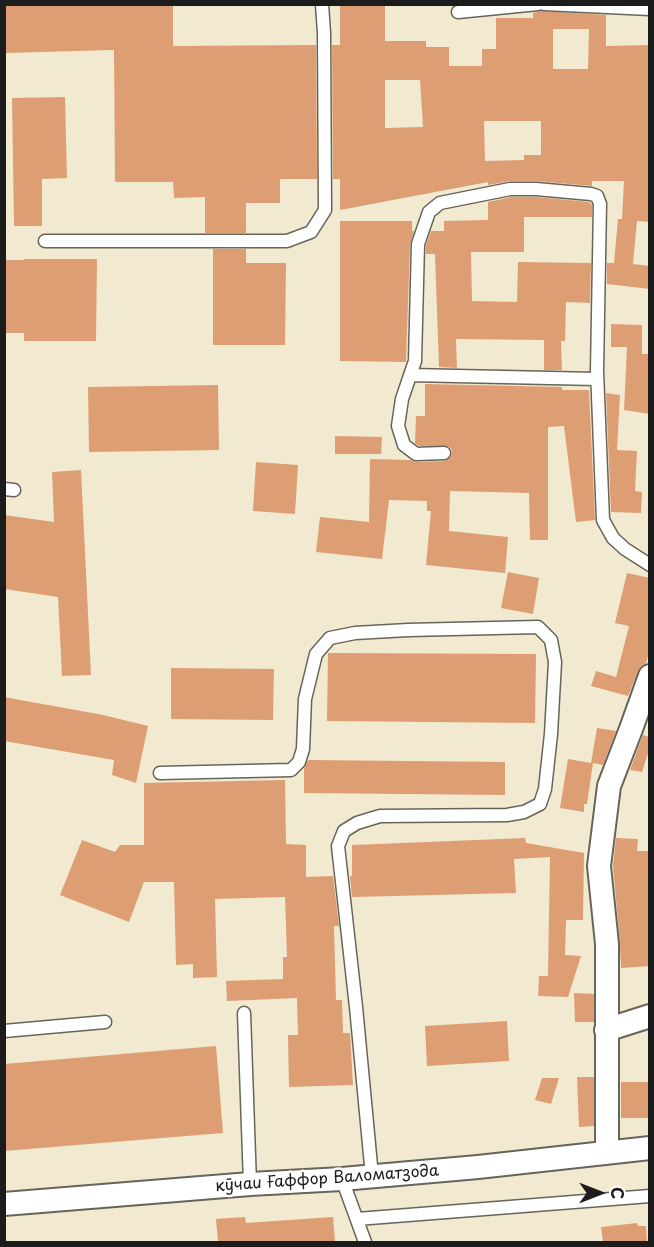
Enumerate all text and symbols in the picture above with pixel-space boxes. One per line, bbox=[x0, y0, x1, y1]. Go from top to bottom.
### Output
street label: кӯчаи Ғаффор Валоматзода bbox=[214, 1162, 440, 1196]
north arrow bbox=[570, 1163, 630, 1223]
text: С bbox=[606, 1187, 630, 1199]

